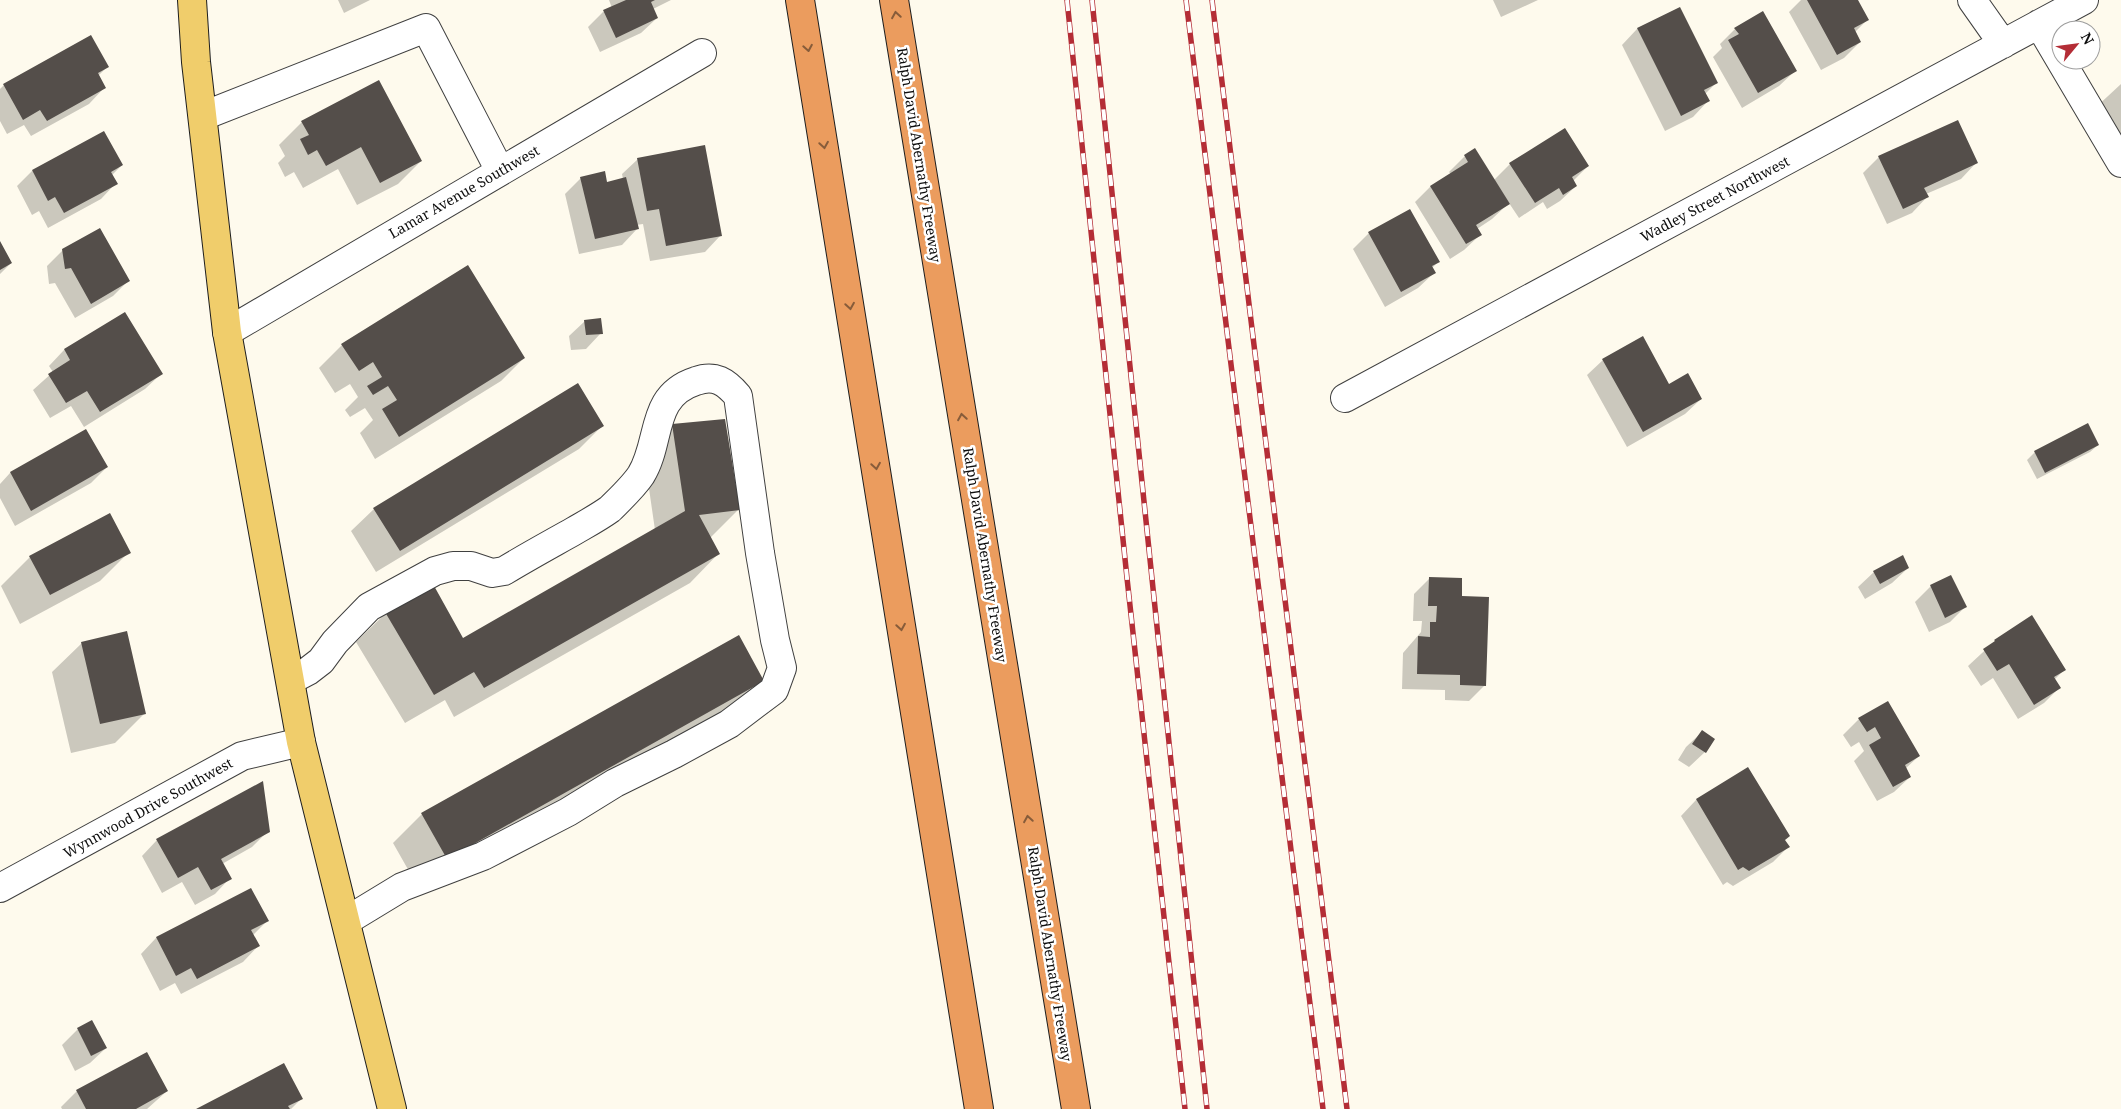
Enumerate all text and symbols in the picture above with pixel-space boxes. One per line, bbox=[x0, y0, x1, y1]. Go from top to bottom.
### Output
one-way arrow bbox=[891, 11, 902, 19]
north arrow bbox=[2051, 20, 2101, 70]
text: N bbox=[2077, 29, 2099, 48]
one-way arrow bbox=[803, 44, 813, 52]
street label: Ralph David Abernathy Freeway bbox=[893, 46, 946, 264]
street label: Lamar Avenue Southwest bbox=[385, 141, 543, 243]
one-way arrow bbox=[819, 141, 829, 150]
street label: Wadley Street Northwest bbox=[1637, 151, 1793, 246]
one-way arrow bbox=[844, 302, 855, 310]
one-way arrow bbox=[958, 413, 968, 421]
street label: Ralph David Abernathy Freeway bbox=[959, 446, 1012, 664]
one-way arrow bbox=[870, 462, 880, 470]
one-way arrow bbox=[896, 622, 906, 631]
street label: Wynnwood Drive Southwest bbox=[60, 753, 236, 862]
one-way arrow bbox=[1024, 815, 1034, 824]
street label: Ralph David Abernathy Freeway bbox=[1024, 845, 1077, 1063]

